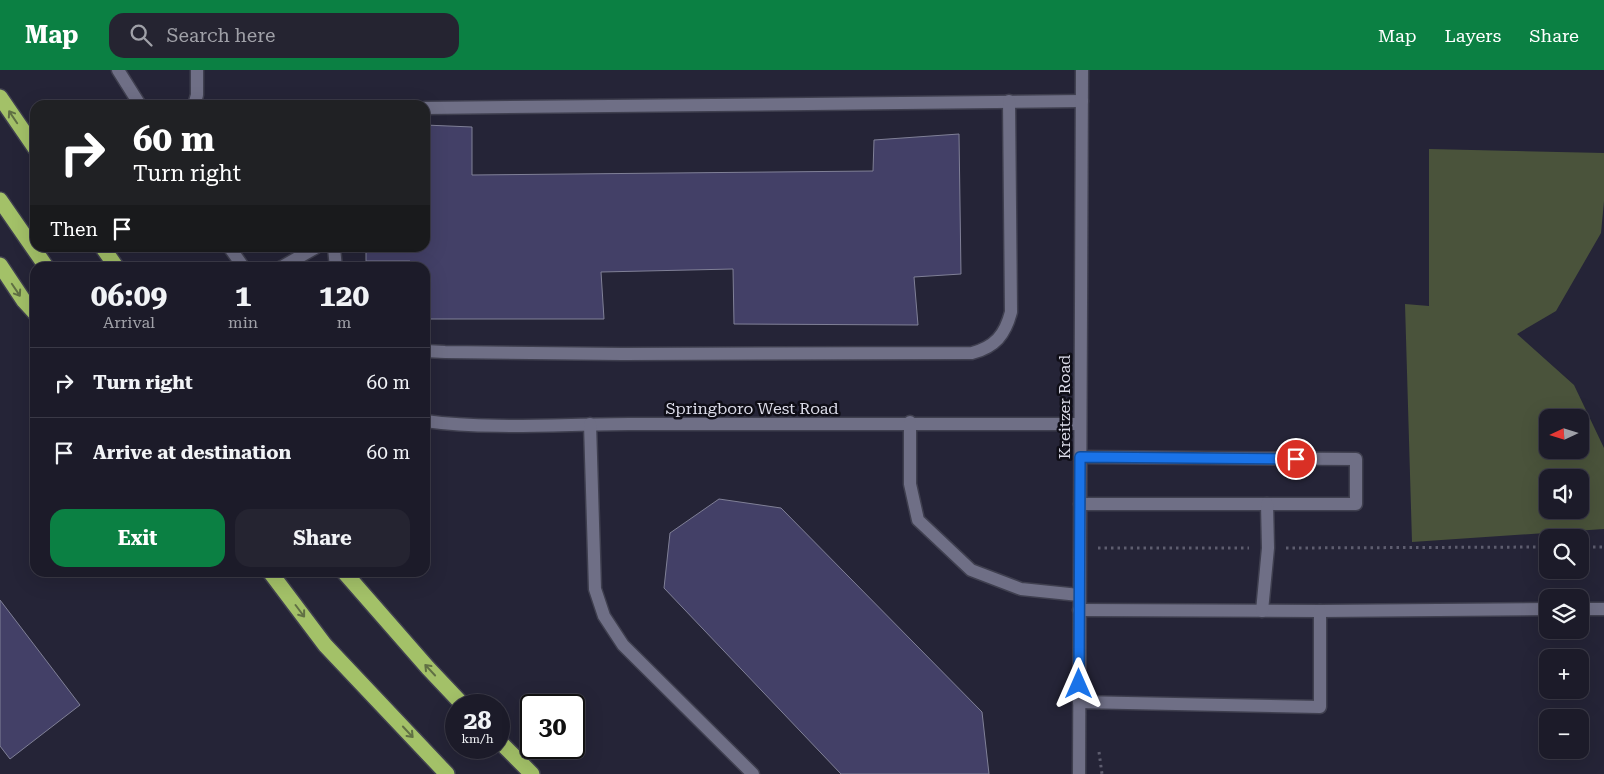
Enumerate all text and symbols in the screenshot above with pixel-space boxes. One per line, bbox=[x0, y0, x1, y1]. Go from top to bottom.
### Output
search box bbox=[109, 13, 459, 58]
text: Map bbox=[25, 21, 79, 49]
icon: search bbox=[127, 21, 155, 49]
text: Search here bbox=[167, 24, 275, 47]
text: Map bbox=[1378, 25, 1417, 46]
text: Layers bbox=[1445, 25, 1501, 46]
text: Share bbox=[1529, 25, 1579, 46]
one-way arrow bbox=[8, 110, 18, 124]
text: 60 m bbox=[133, 119, 215, 160]
icon: right bbox=[50, 120, 115, 185]
text: Turn right bbox=[133, 161, 241, 186]
icon: arrive bbox=[108, 215, 136, 243]
text: Then bbox=[50, 218, 98, 241]
text: 06:09 bbox=[91, 278, 167, 313]
text: 1 bbox=[235, 278, 251, 313]
text: 120 bbox=[319, 278, 369, 313]
one-way arrow bbox=[12, 282, 22, 296]
text: Arrival bbox=[103, 313, 155, 332]
text: min bbox=[228, 313, 258, 332]
text: m bbox=[337, 313, 351, 332]
street label: Kreitzer Road bbox=[1055, 355, 1074, 459]
icon: right bbox=[50, 369, 78, 397]
text: Turn right bbox=[93, 371, 193, 394]
text: 60 m bbox=[367, 371, 410, 394]
street label: Springboro West Road bbox=[665, 399, 839, 418]
north arrow bbox=[1539, 409, 1589, 459]
map controls bbox=[1539, 409, 1589, 759]
pin bbox=[1275, 438, 1317, 480]
icon: arrive bbox=[50, 439, 78, 467]
text: Arrive at destination bbox=[93, 441, 291, 464]
text: 60 m bbox=[367, 441, 410, 464]
icon: arrive bbox=[1282, 445, 1310, 473]
button: sound bbox=[1539, 469, 1589, 519]
button: Exit bbox=[50, 509, 225, 567]
button: Share bbox=[235, 509, 410, 567]
button: search bbox=[1539, 529, 1589, 579]
button: layers bbox=[1539, 589, 1589, 639]
one-way arrow bbox=[294, 604, 305, 617]
button: + bbox=[1539, 649, 1589, 699]
position arrow bbox=[1052, 657, 1104, 709]
one-way arrow bbox=[424, 663, 436, 676]
speed limit sign: 30 bbox=[520, 694, 585, 759]
text: 28 bbox=[463, 706, 492, 735]
button: − bbox=[1539, 709, 1589, 759]
one-way arrow bbox=[402, 726, 414, 739]
text: km/h bbox=[461, 732, 494, 746]

